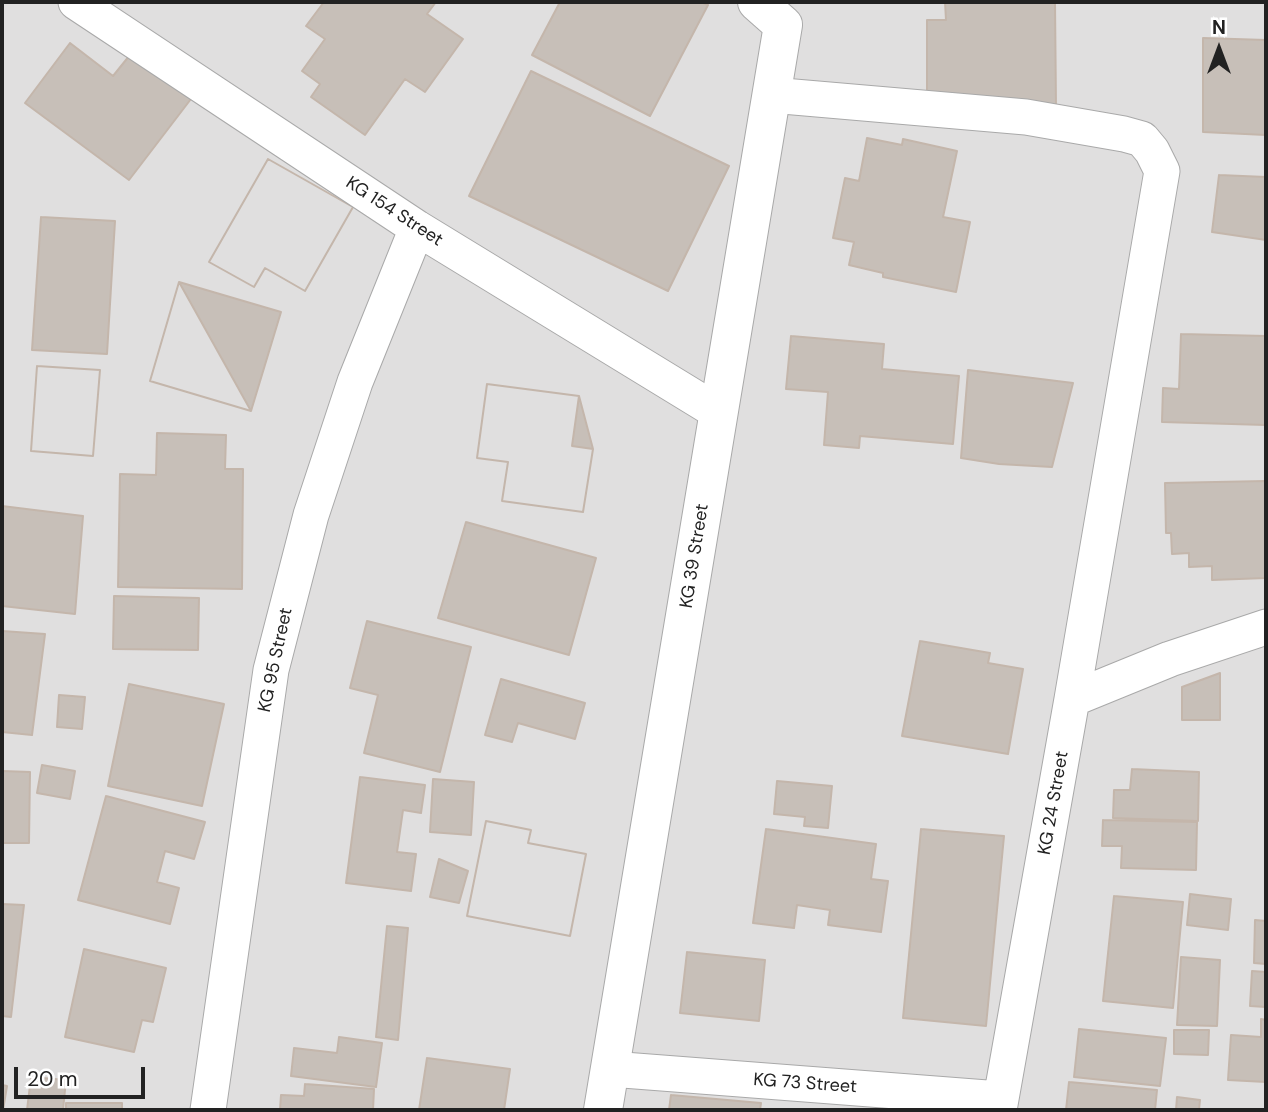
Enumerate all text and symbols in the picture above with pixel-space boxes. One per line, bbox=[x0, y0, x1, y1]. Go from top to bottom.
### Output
north arrow bbox=[1184, 14, 1254, 84]
text: N bbox=[1212, 15, 1226, 40]
street label: KG 154 Street bbox=[341, 173, 447, 251]
street label: KG 39 Street bbox=[676, 502, 714, 610]
street label: KG 95 Street bbox=[254, 606, 298, 714]
street label: KG 24 Street bbox=[1034, 749, 1074, 857]
scale bar bbox=[18, 1052, 149, 1096]
text: 20 m bbox=[27, 1065, 78, 1093]
street label: KG 73 Street bbox=[752, 1070, 858, 1098]

